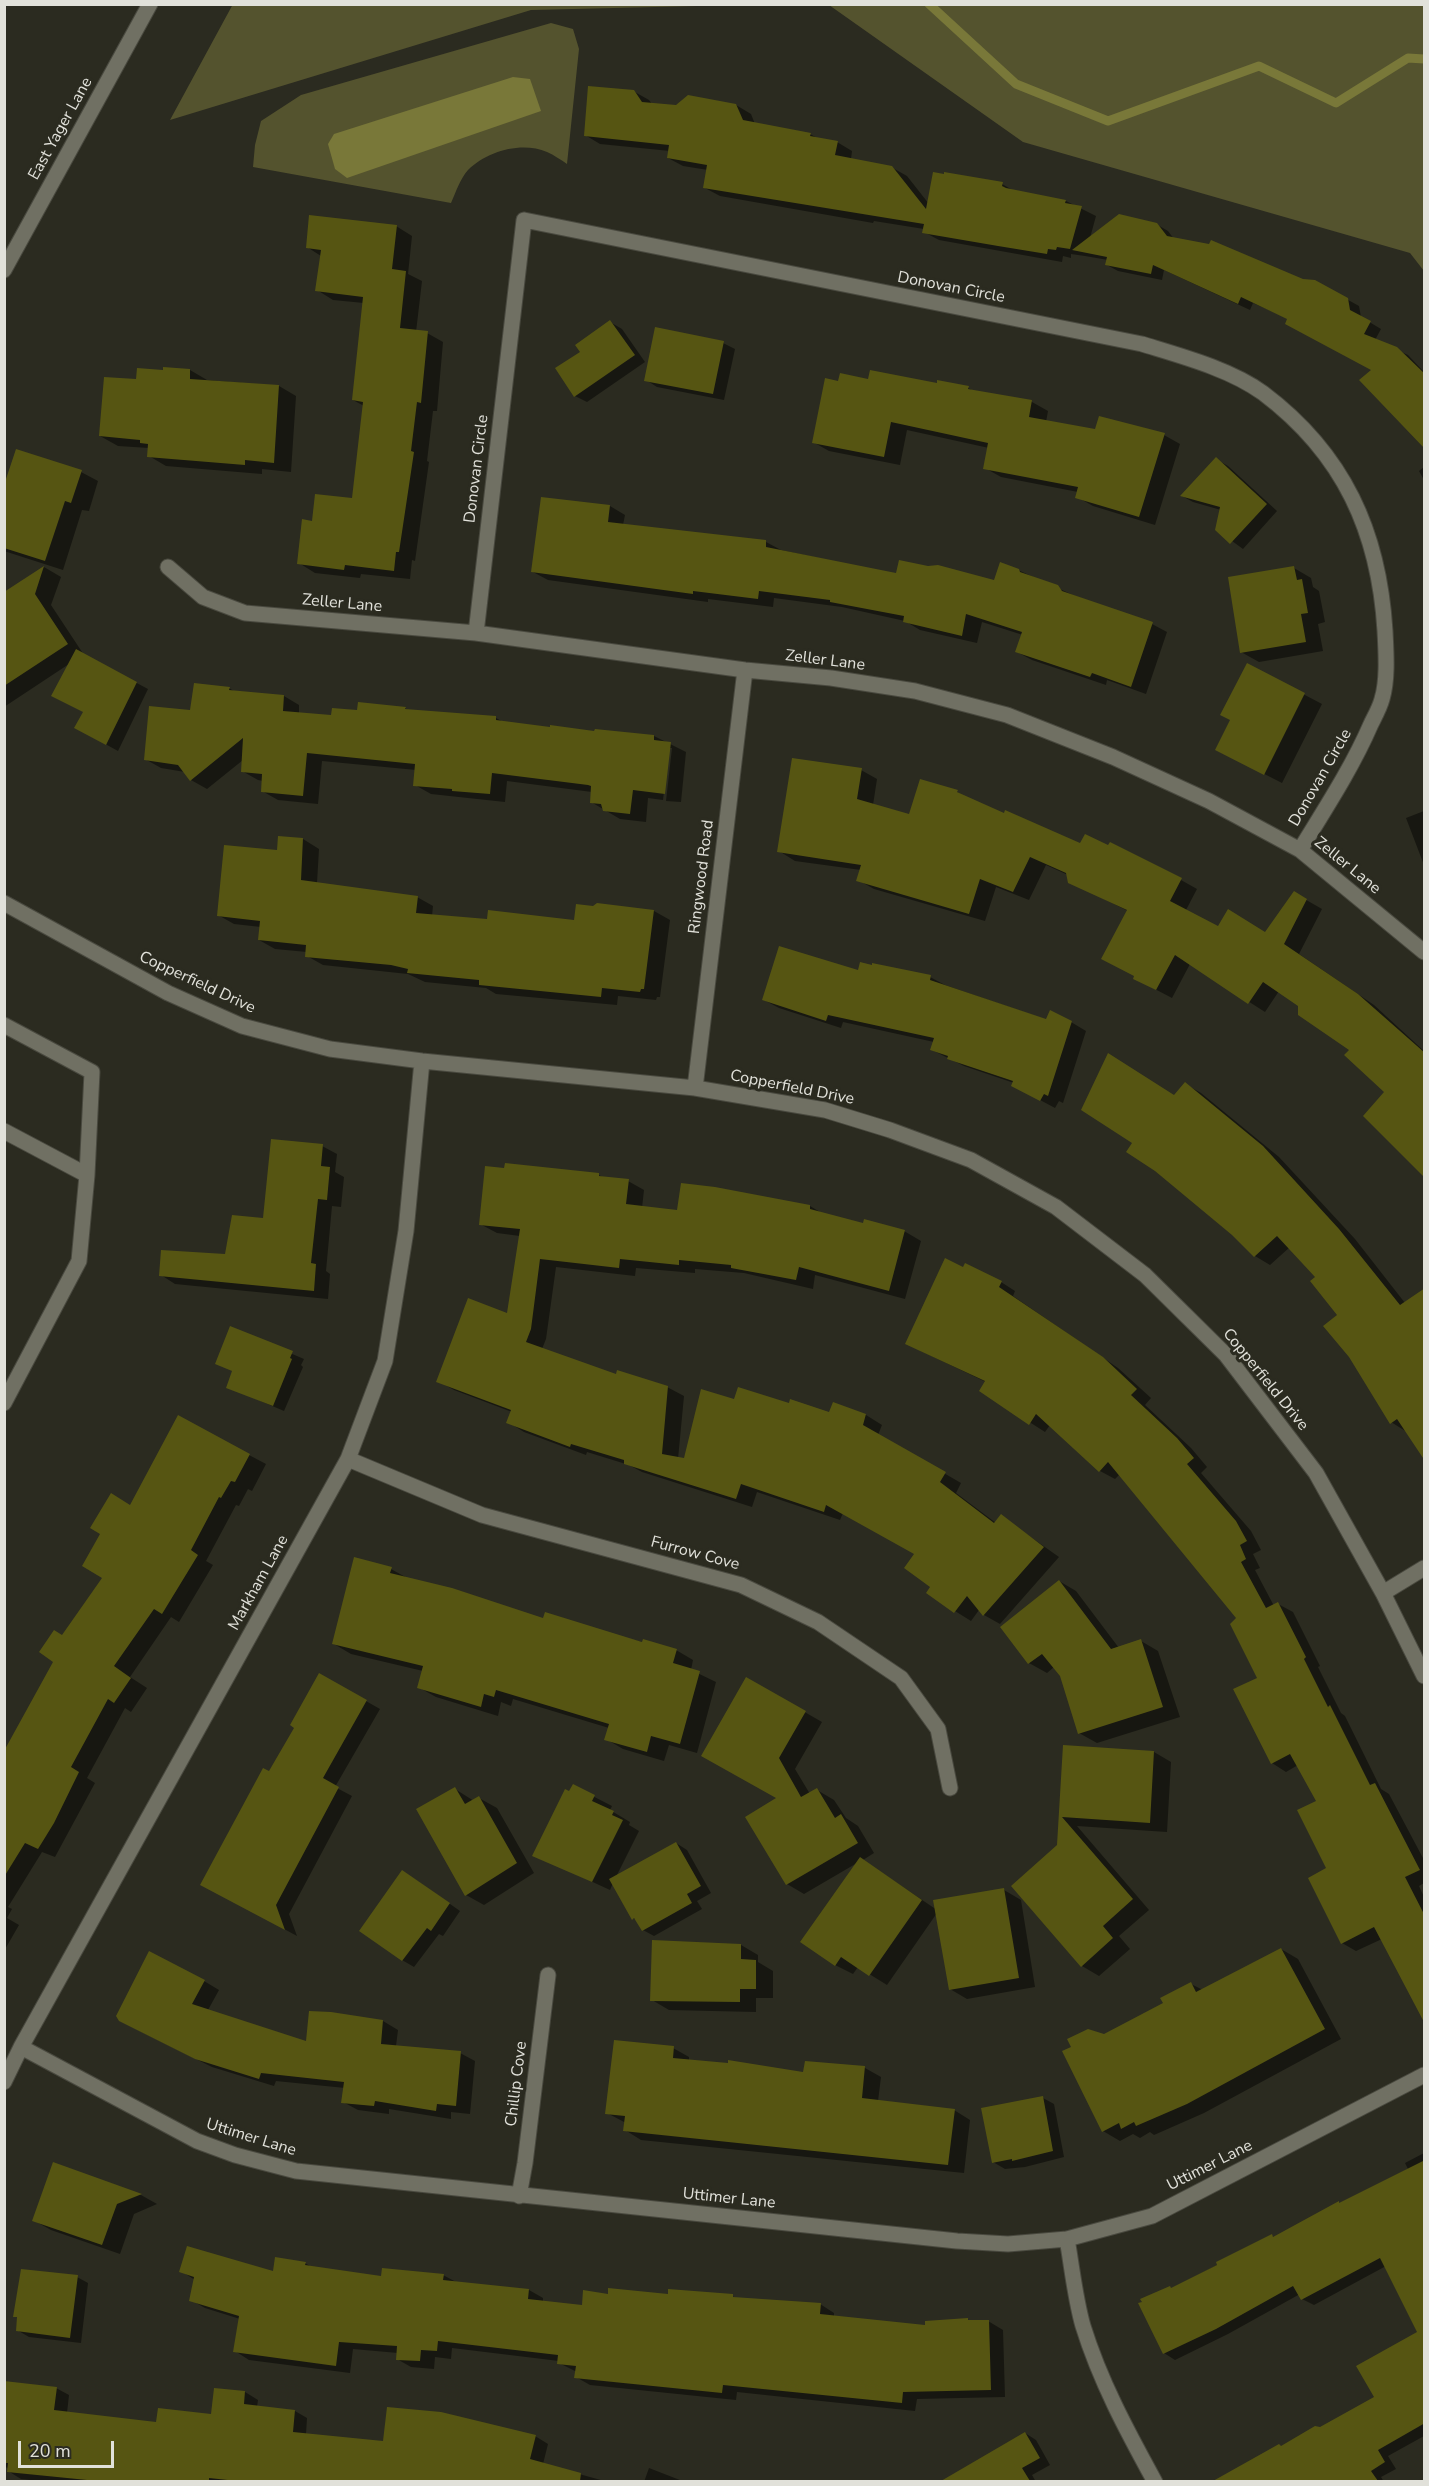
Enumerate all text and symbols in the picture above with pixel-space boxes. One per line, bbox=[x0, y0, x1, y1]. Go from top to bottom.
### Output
street label: East Yager Lane bbox=[25, 74, 97, 184]
street label: Donovan Circle bbox=[896, 268, 1006, 308]
street label: Donovan Circle bbox=[461, 414, 493, 524]
street label: Zeller Lane bbox=[301, 591, 383, 617]
street label: Zeller Lane bbox=[784, 647, 866, 675]
street label: Donovan Circle bbox=[1285, 726, 1357, 830]
street label: Ringwood Road bbox=[685, 819, 719, 935]
street label: Zeller Lane bbox=[1310, 833, 1384, 899]
street label: Copperfield Drive bbox=[136, 948, 258, 1018]
street label: Copperfield Drive bbox=[728, 1067, 856, 1109]
street label: Copperfield Drive bbox=[1218, 1325, 1312, 1435]
street label: Markham Lane bbox=[225, 1532, 293, 1634]
street label: Furrow Cove bbox=[649, 1533, 741, 1575]
street label: Chillip Cove bbox=[502, 2040, 532, 2128]
street label: Uttimer Lane bbox=[204, 2115, 298, 2161]
street label: Uttimer Lane bbox=[1164, 2136, 1256, 2196]
street label: Uttimer Lane bbox=[682, 2185, 776, 2213]
scale bar bbox=[21, 2429, 117, 2467]
text: 20 m bbox=[29, 2439, 71, 2463]

